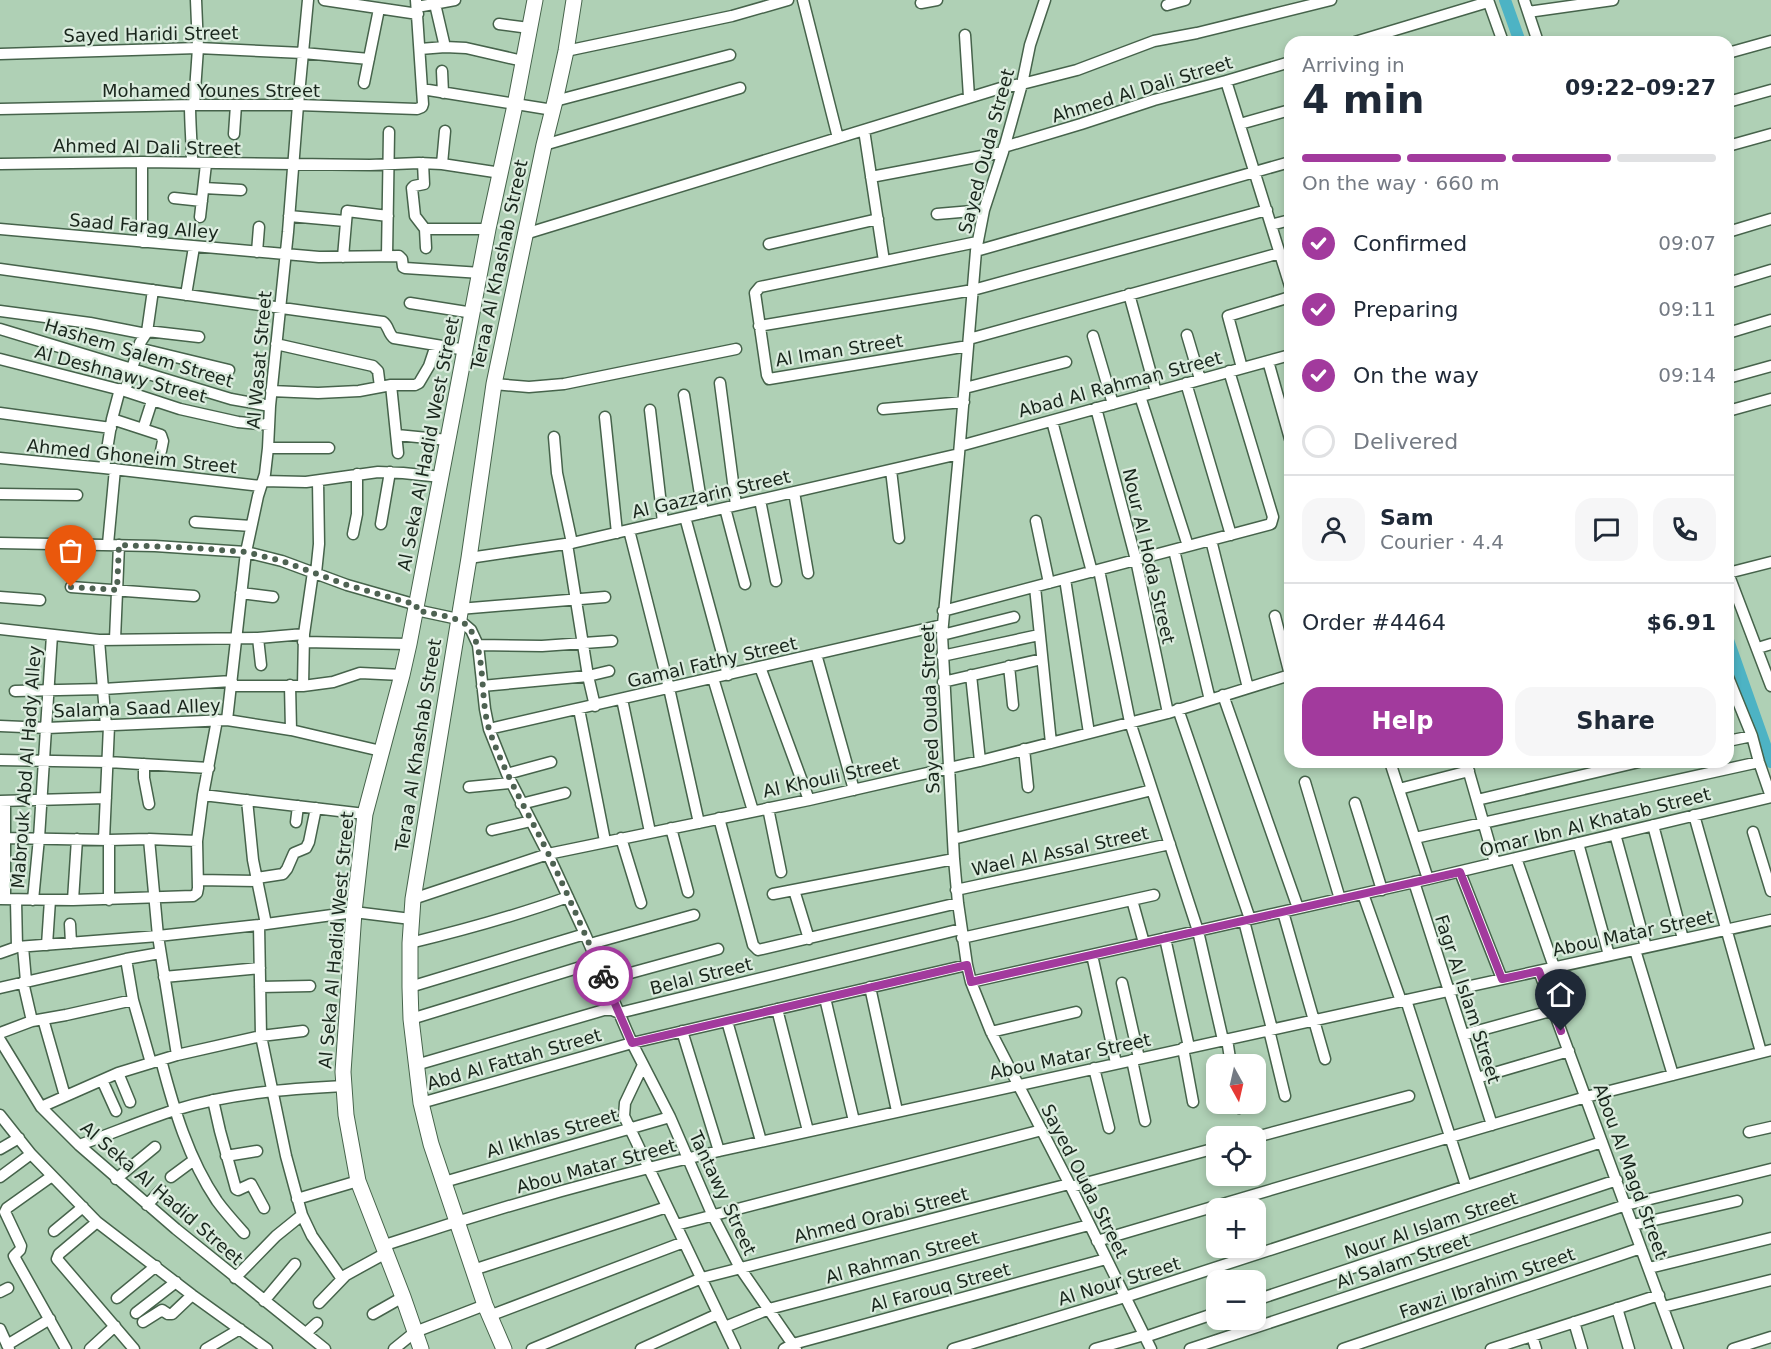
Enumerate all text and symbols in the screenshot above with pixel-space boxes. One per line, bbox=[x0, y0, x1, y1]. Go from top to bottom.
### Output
street label: Sayed Haridi Street bbox=[63, 22, 239, 46]
street label: Ahmed Al Dali Street bbox=[1049, 52, 1235, 126]
text: Arriving in bbox=[1302, 53, 1405, 77]
street label: Sayed Ouda Street bbox=[954, 66, 1018, 236]
text: 09:22–09:27 bbox=[1565, 75, 1716, 100]
text: 4 min bbox=[1302, 77, 1424, 122]
street label: Mohamed Younes Street bbox=[102, 80, 320, 101]
street label: Ahmed Al Dali Street bbox=[53, 135, 241, 159]
street label: Teraa Al Khashab Street bbox=[466, 158, 532, 373]
text: On the way · 660 m bbox=[1302, 171, 1500, 195]
street label: Saad Farag Alley bbox=[68, 209, 220, 243]
icon: check bbox=[1302, 227, 1335, 260]
text: Confirmed bbox=[1353, 231, 1467, 256]
text: 09:07 bbox=[1658, 231, 1716, 255]
street label: Al Wasat Street bbox=[242, 290, 276, 430]
icon: check bbox=[1302, 293, 1335, 326]
text: Preparing bbox=[1353, 297, 1459, 322]
text: 09:11 bbox=[1658, 297, 1716, 321]
street label: Hashem Salem Street bbox=[42, 314, 236, 392]
street label: Al Seka Al Hadid West Street bbox=[393, 315, 463, 573]
street label: Al Iman Street bbox=[774, 330, 904, 370]
street label: Al Deshnawy Street bbox=[33, 341, 209, 407]
street label: Abad Al Rahman Street bbox=[1016, 347, 1224, 421]
icon: check bbox=[1302, 359, 1335, 392]
text: On the way bbox=[1353, 363, 1479, 388]
text: 09:14 bbox=[1658, 363, 1716, 387]
text: Delivered bbox=[1353, 429, 1458, 454]
street label: Ahmed Ghoneim Street bbox=[26, 435, 238, 477]
street label: Al Gazzarin Street bbox=[630, 466, 792, 522]
street label: Nour Al Hoda Street bbox=[1119, 466, 1179, 646]
button: person bbox=[1302, 498, 1365, 561]
button: chat bbox=[1575, 498, 1638, 561]
button: phone bbox=[1653, 498, 1716, 561]
text: Sam bbox=[1380, 505, 1434, 530]
pin bbox=[45, 525, 96, 587]
text: Courier · 4.4 bbox=[1380, 530, 1504, 554]
icon: bag bbox=[54, 534, 87, 567]
text: Order #4464 bbox=[1302, 610, 1446, 635]
text: $6.91 bbox=[1646, 610, 1716, 635]
street label: Sayed Ouda Street bbox=[917, 624, 943, 794]
street label: Gamal Fathy Street bbox=[625, 632, 799, 692]
street label: Teraa Al Khashab Street bbox=[391, 637, 445, 854]
street label: Mabrouk Abd Al Hady Alley bbox=[7, 644, 45, 889]
button: Help bbox=[1302, 687, 1503, 756]
button: Share bbox=[1515, 687, 1716, 756]
street label: Salama Saad Alley bbox=[53, 695, 221, 721]
street label: Al Khouli Street bbox=[761, 752, 901, 802]
street label: Omar Ibn Al Khatab Street bbox=[1478, 783, 1712, 861]
street label: Al Seka Al Hadid West Street bbox=[314, 810, 358, 1070]
street label: Wael Al Assal Street bbox=[970, 822, 1150, 880]
street label: Abou Matar Street bbox=[1550, 906, 1716, 960]
street label: Fagr Al Islam Street bbox=[1431, 912, 1505, 1086]
courier bbox=[573, 946, 633, 1006]
street label: Belal Street bbox=[648, 953, 754, 999]
icon: bike bbox=[587, 960, 620, 993]
pin bbox=[1535, 969, 1586, 1031]
icon: home bbox=[1544, 978, 1577, 1011]
street label: Abd Al Fattah Street bbox=[424, 1024, 604, 1094]
street label: Abou Matar Street bbox=[987, 1029, 1153, 1083]
north arrow bbox=[1206, 1054, 1266, 1114]
map controls bbox=[1206, 1054, 1266, 1330]
street label: Abou Al Magd Street bbox=[1590, 1081, 1672, 1261]
street label: Sayed Ouda Street bbox=[1037, 1101, 1133, 1261]
street label: Al Ikhlas Street bbox=[484, 1104, 620, 1162]
street label: Al Seka Al Hadid Street bbox=[77, 1117, 247, 1269]
button: locate bbox=[1206, 1126, 1266, 1186]
street label: Tantawy Street bbox=[685, 1127, 761, 1258]
street label: Abou Matar Street bbox=[514, 1135, 678, 1197]
street label: Ahmed Orabi Street bbox=[792, 1183, 970, 1247]
street label: Nour Al Islam Street bbox=[1342, 1187, 1520, 1263]
button: + bbox=[1206, 1198, 1266, 1258]
street label: Al Rahman Street bbox=[823, 1226, 981, 1288]
street label: Al Salam Street bbox=[1333, 1229, 1473, 1293]
street label: Fawzi Ibrahim Street bbox=[1397, 1243, 1577, 1323]
street label: Al Nour Street bbox=[1055, 1252, 1183, 1310]
street label: Al Farouq Street bbox=[868, 1258, 1012, 1316]
button: − bbox=[1206, 1270, 1266, 1330]

